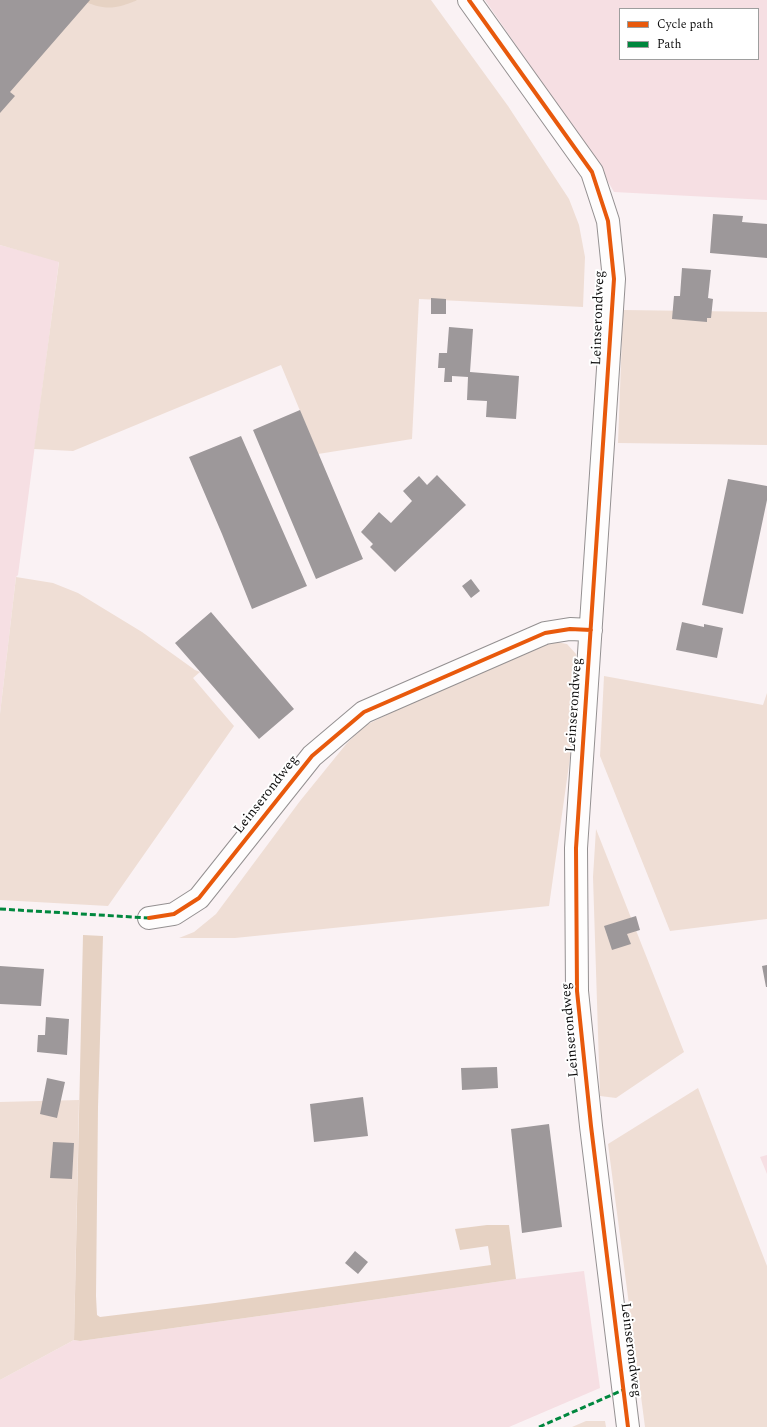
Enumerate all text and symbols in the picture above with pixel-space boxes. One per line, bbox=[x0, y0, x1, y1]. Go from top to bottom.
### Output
legend bbox=[619, 8, 759, 60]
text: Cycle path bbox=[657, 15, 714, 34]
text: Path bbox=[657, 35, 682, 54]
street label: Leinserondweg bbox=[589, 270, 609, 366]
street label: Leinserondweg bbox=[563, 657, 587, 753]
street label: Leinserondweg bbox=[231, 752, 303, 838]
street label: Leinserondweg bbox=[558, 982, 584, 1078]
street label: Leinserondweg bbox=[616, 1302, 644, 1398]

